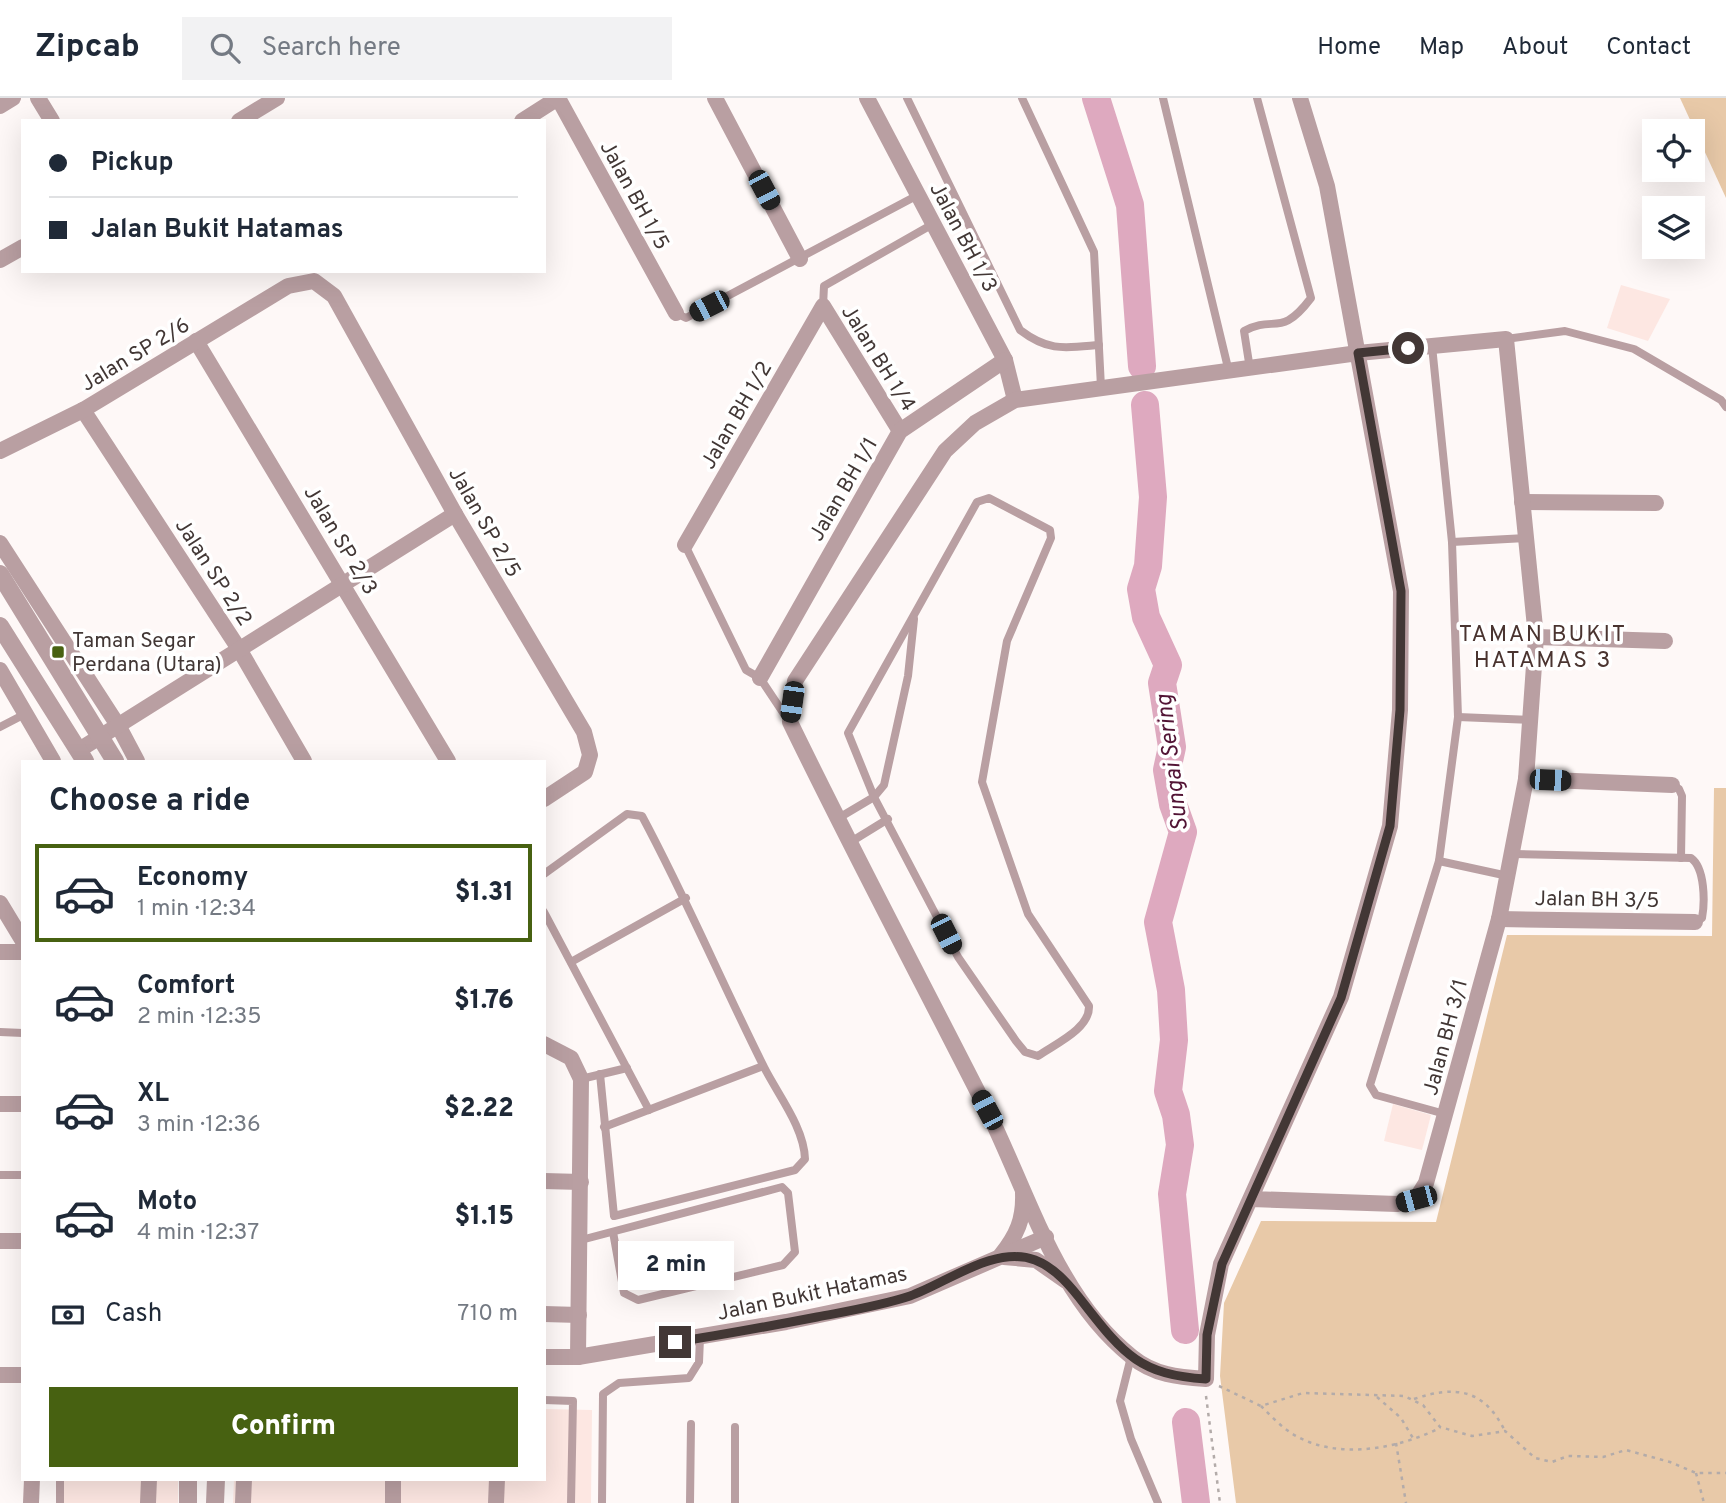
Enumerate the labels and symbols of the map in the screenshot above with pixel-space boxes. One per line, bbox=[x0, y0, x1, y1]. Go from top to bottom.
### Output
street label: Jalan BH 1/5 bbox=[593, 136, 675, 255]
car bbox=[745, 167, 784, 213]
street label: Jalan BH 1/3 bbox=[923, 178, 1003, 297]
car bbox=[686, 287, 733, 325]
street label: Jalan BH 1/4 bbox=[834, 301, 921, 417]
street label: Jalan SP 2/6 bbox=[76, 312, 195, 398]
route start bbox=[1392, 332, 1424, 364]
street label: Jalan BH 1/2 bbox=[696, 357, 779, 475]
street label: Jalan BH 1/1 bbox=[804, 433, 885, 546]
street label: Jalan SP 2/5 bbox=[441, 463, 526, 583]
street label: Jalan SP 2/3 bbox=[297, 481, 383, 600]
street label: Jalan SP 2/2 bbox=[168, 514, 258, 632]
district label: TAMAN BUKIT HATAMAS 3 bbox=[1459, 621, 1627, 676]
place label: Taman Segar Perdana (Utara) bbox=[72, 628, 222, 679]
marker: Taman Segar Perdana (Utara) bbox=[50, 644, 66, 660]
car bbox=[779, 680, 806, 724]
water label: Sungai Sering bbox=[1151, 692, 1196, 833]
car bbox=[1529, 769, 1572, 791]
street label: Jalan BH 3/5 bbox=[1534, 886, 1660, 915]
car bbox=[928, 911, 965, 957]
street label: Jalan BH 3/1 bbox=[1418, 976, 1475, 1099]
car bbox=[968, 1087, 1007, 1133]
car bbox=[1393, 1183, 1440, 1215]
callout: 2 min bbox=[617, 1240, 733, 1290]
street label: Jalan Bukit Hatamas bbox=[715, 1261, 910, 1328]
route end bbox=[659, 1326, 691, 1358]

